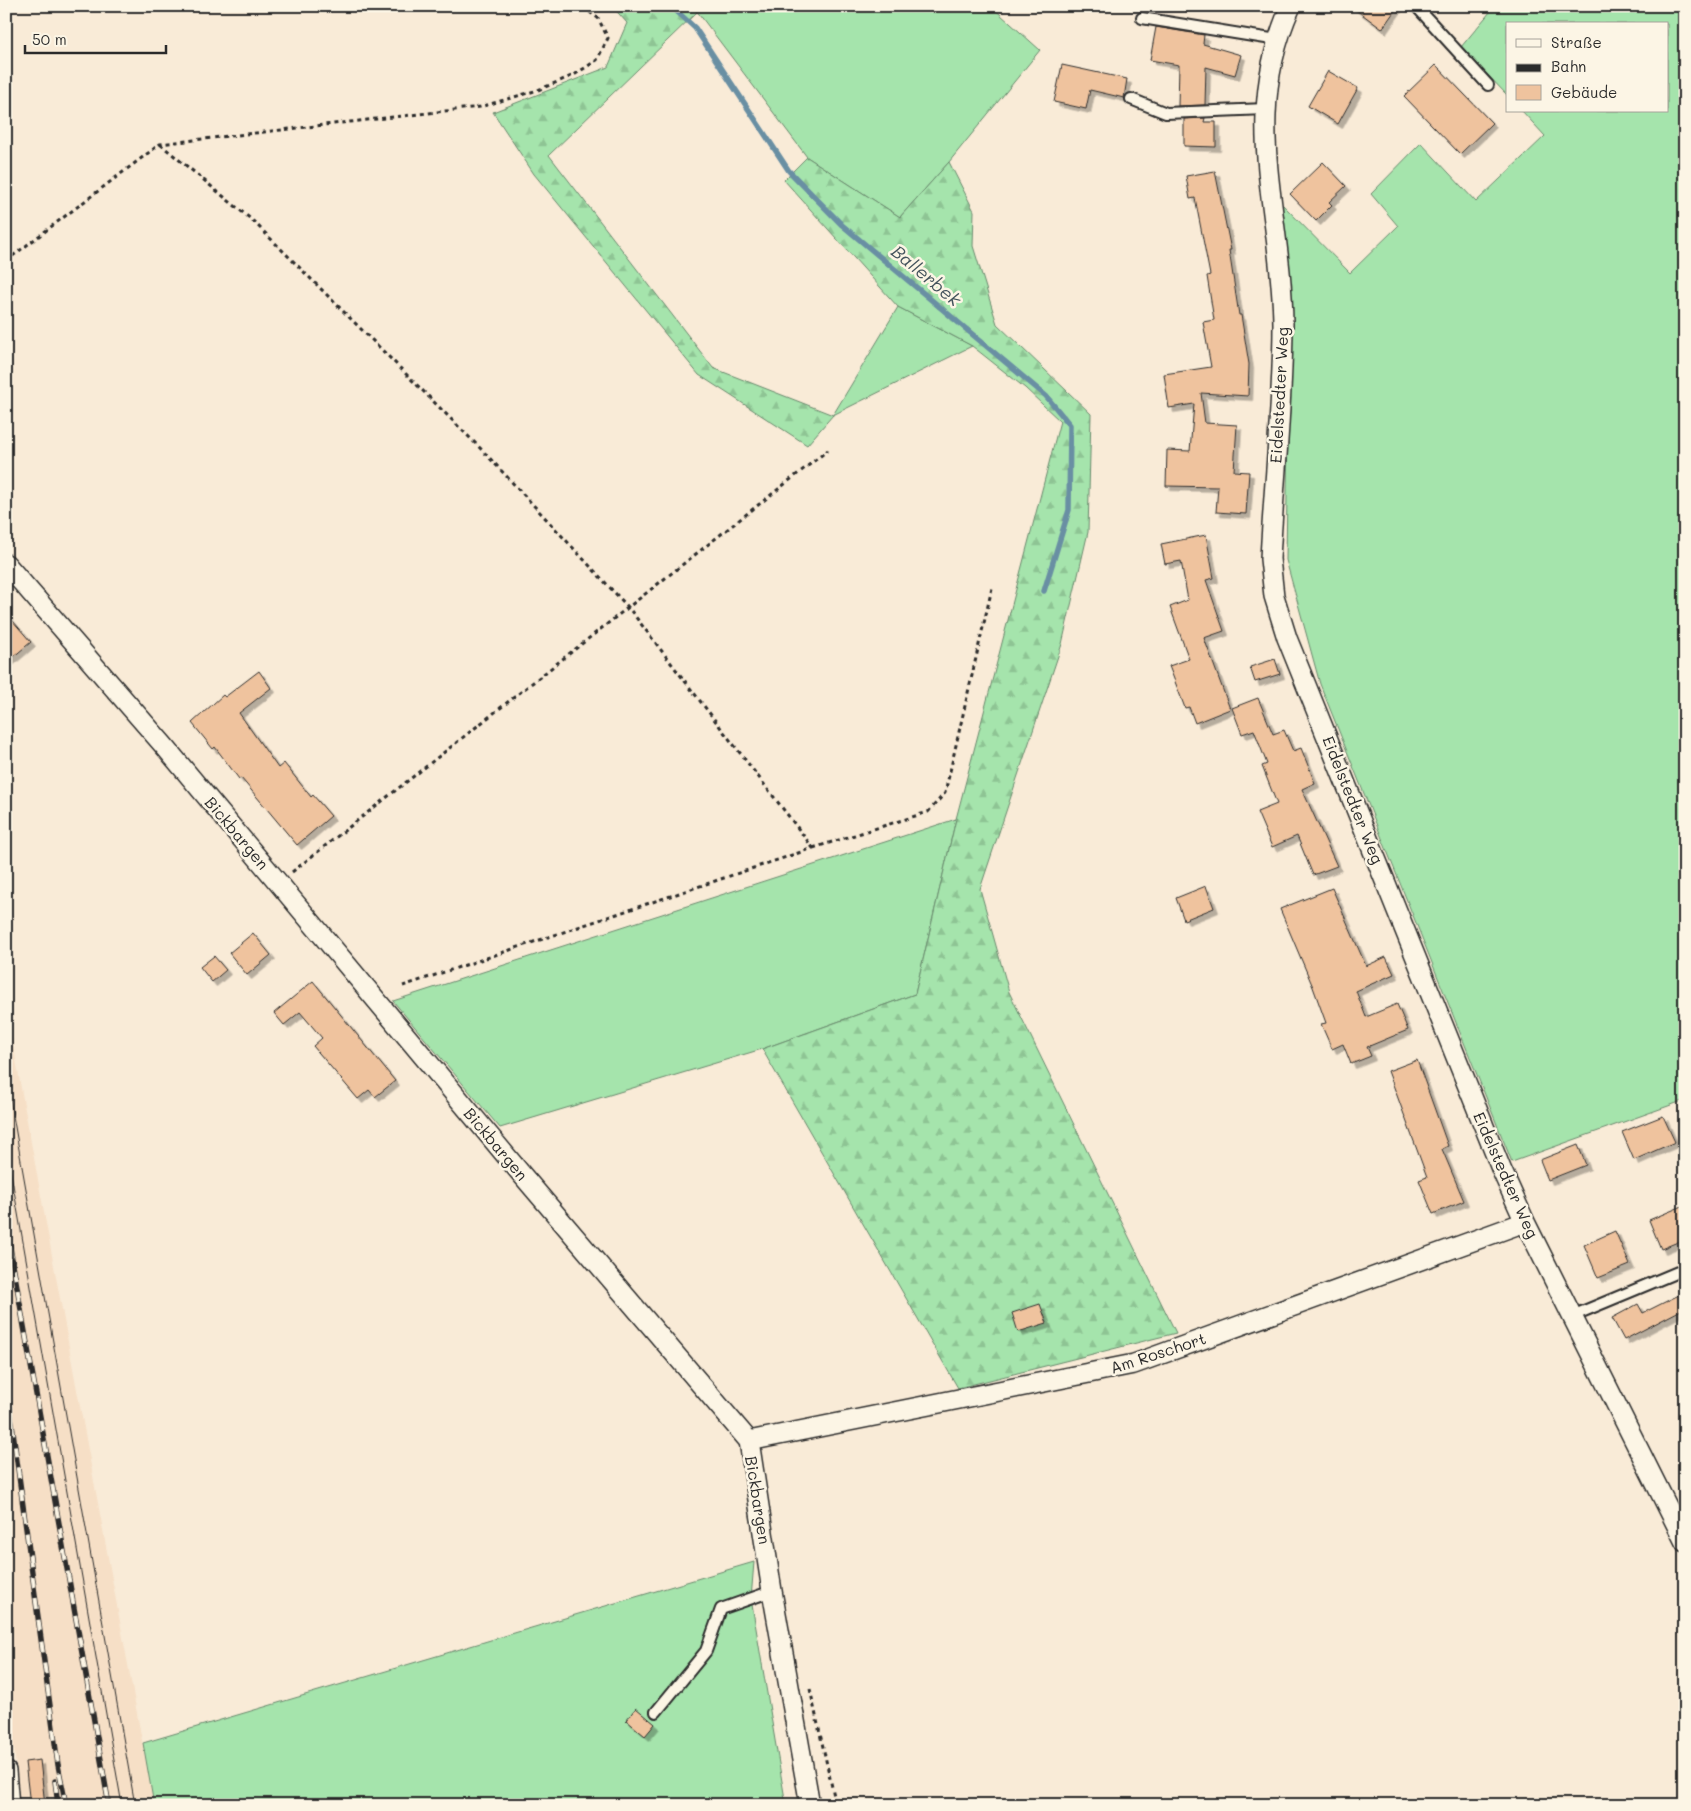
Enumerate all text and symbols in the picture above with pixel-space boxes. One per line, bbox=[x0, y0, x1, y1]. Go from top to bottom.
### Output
scale bar bbox=[25, 22, 166, 54]
legend bbox=[1506, 22, 1668, 112]
text: 50 m bbox=[32, 29, 67, 49]
text: Straße bbox=[1551, 32, 1602, 52]
text: Bahn bbox=[1551, 56, 1586, 76]
text: Gebäude bbox=[1551, 82, 1617, 102]
water label: Ballerbek bbox=[887, 239, 967, 312]
street label: Eidelstedter Weg bbox=[1264, 326, 1293, 464]
street label: Eidelstedter Weg bbox=[1318, 733, 1389, 867]
street label: Bickbargen bbox=[201, 792, 274, 874]
street label: Bickbargen bbox=[460, 1103, 533, 1185]
street label: Eidelstedter Weg bbox=[1469, 1108, 1544, 1241]
street label: Am Roschort bbox=[1107, 1327, 1208, 1378]
street label: Bickbargen bbox=[741, 1454, 776, 1546]

